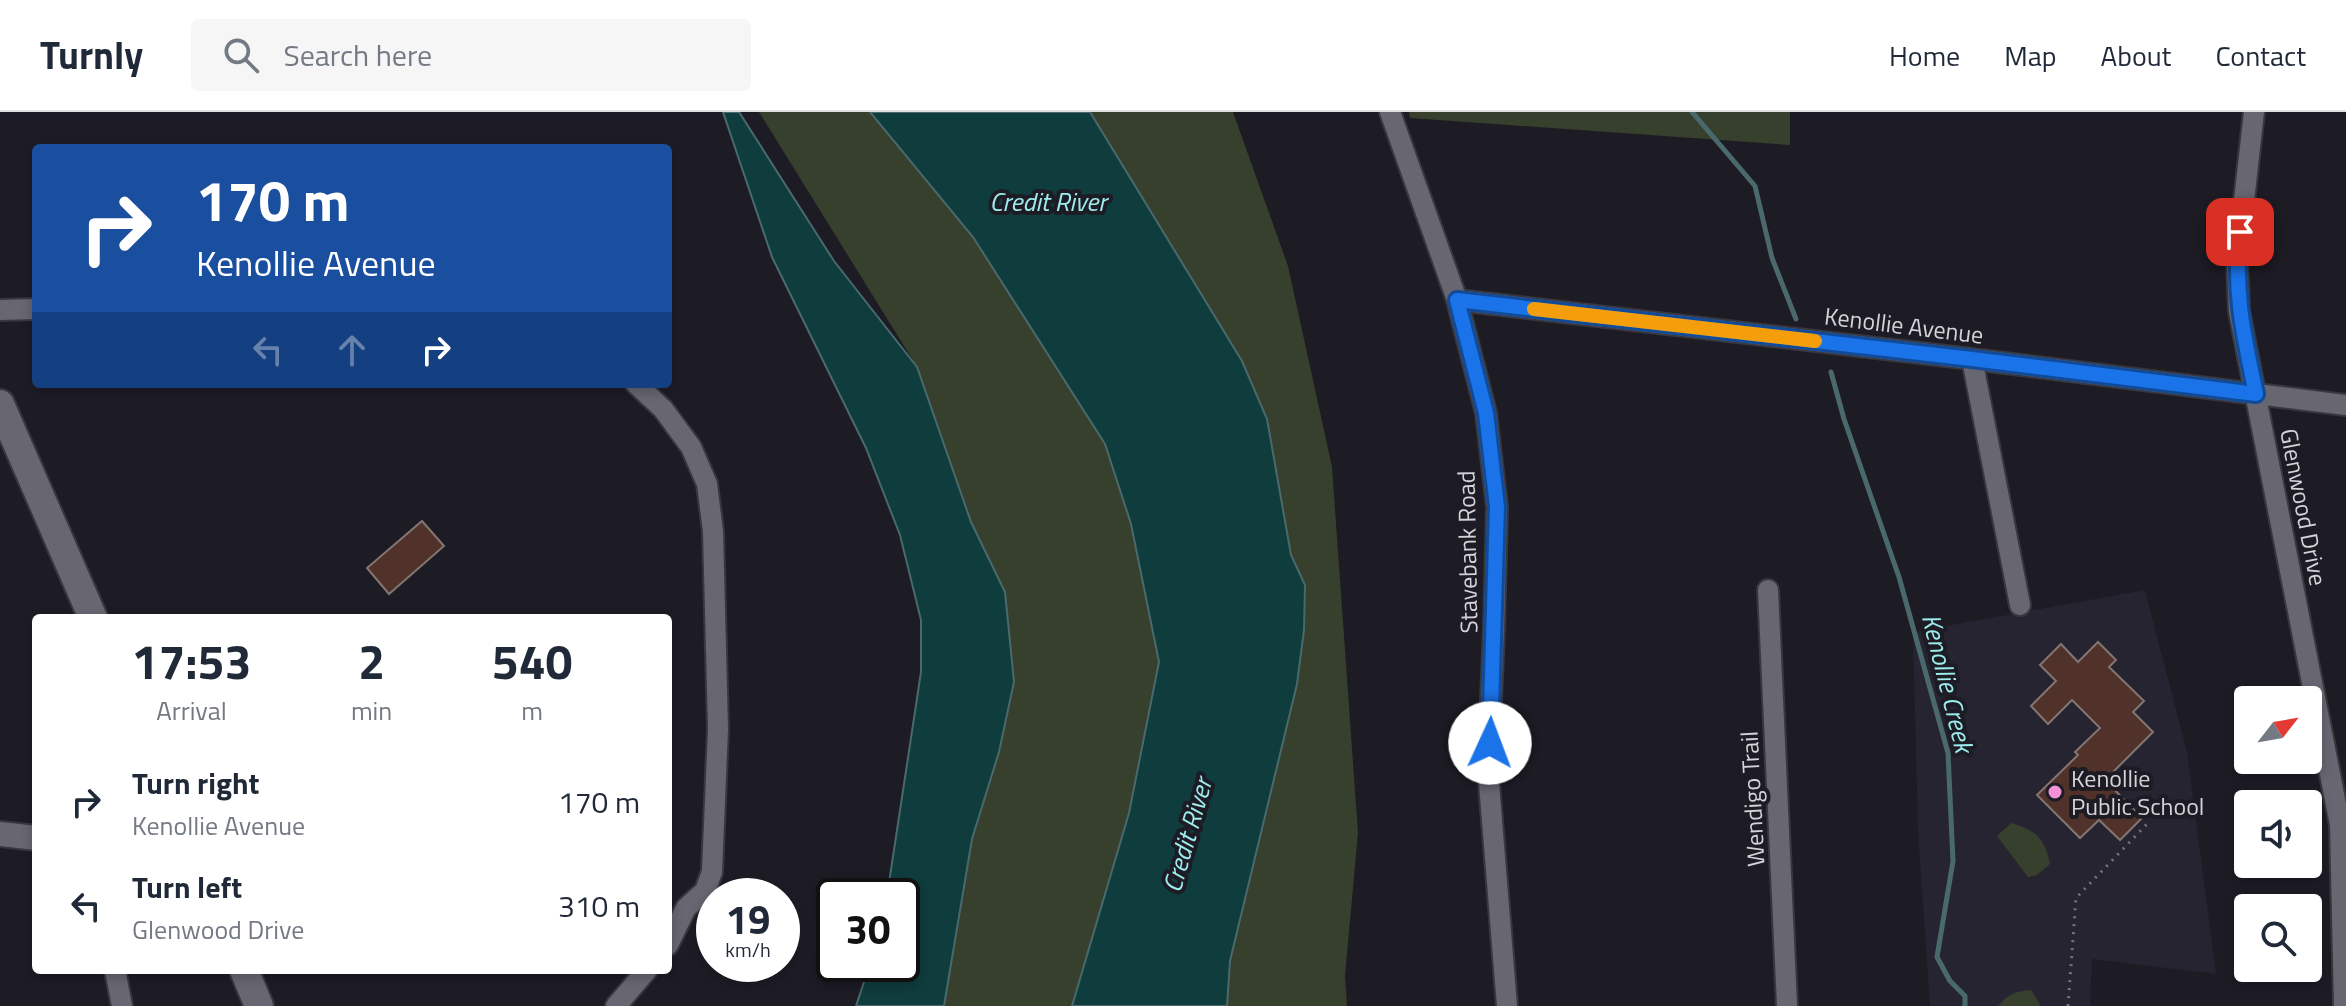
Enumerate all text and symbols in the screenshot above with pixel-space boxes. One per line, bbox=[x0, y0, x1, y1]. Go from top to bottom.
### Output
search box bbox=[191, 19, 751, 91]
text: Turnly bbox=[40, 26, 143, 84]
text: Search here bbox=[283, 32, 432, 78]
icon: search bbox=[219, 33, 263, 77]
text: Home bbox=[1889, 34, 1960, 77]
text: Map bbox=[2004, 34, 2057, 77]
text: About bbox=[2101, 34, 2171, 77]
text: Contact bbox=[2215, 34, 2306, 77]
text: 170 m bbox=[196, 158, 349, 243]
icon: right bbox=[64, 176, 168, 280]
water label: Credit River bbox=[989, 182, 1109, 221]
pin bbox=[2206, 198, 2274, 266]
icon: arrive bbox=[2218, 210, 2262, 254]
text: Kenollie Avenue bbox=[196, 235, 436, 290]
street label: Kenollie Avenue bbox=[1823, 297, 1985, 353]
icon: left bbox=[246, 328, 290, 372]
icon: ahead bbox=[330, 328, 374, 372]
icon: right bbox=[414, 328, 458, 372]
street label: Glenwood Drive bbox=[2271, 425, 2337, 589]
street label: Stavebank Road bbox=[1448, 470, 1486, 634]
water label: Kenollie Creek bbox=[1912, 610, 1985, 760]
text: 17:53 bbox=[132, 625, 251, 698]
text: 2 bbox=[358, 625, 385, 698]
text: 540 bbox=[492, 625, 572, 698]
north arrow bbox=[2234, 686, 2322, 774]
map controls bbox=[2234, 686, 2322, 982]
text: Arrival bbox=[156, 691, 227, 730]
text: min bbox=[351, 691, 392, 730]
text: m bbox=[521, 691, 543, 730]
position arrow bbox=[1448, 701, 1532, 785]
street label: Wendigo Trail bbox=[1730, 730, 1774, 868]
text: Turn right bbox=[132, 760, 260, 806]
place label: Kenollie Public School bbox=[2071, 760, 2204, 824]
water label: Credit River bbox=[1152, 771, 1223, 897]
text: 170 m bbox=[558, 779, 640, 825]
icon: right bbox=[64, 780, 108, 824]
marker: Kenollie Public School bbox=[2046, 783, 2064, 801]
button: sound bbox=[2234, 790, 2322, 878]
text: Kenollie Avenue bbox=[132, 806, 305, 845]
text: Turn left bbox=[132, 864, 242, 910]
speed limit sign: 30 bbox=[816, 878, 920, 982]
text: 310 m bbox=[558, 883, 640, 929]
icon: left bbox=[64, 884, 108, 928]
text: 19 bbox=[726, 889, 770, 950]
button: search bbox=[2234, 894, 2322, 982]
text: Glenwood Drive bbox=[132, 910, 304, 949]
text: km/h bbox=[725, 934, 771, 965]

